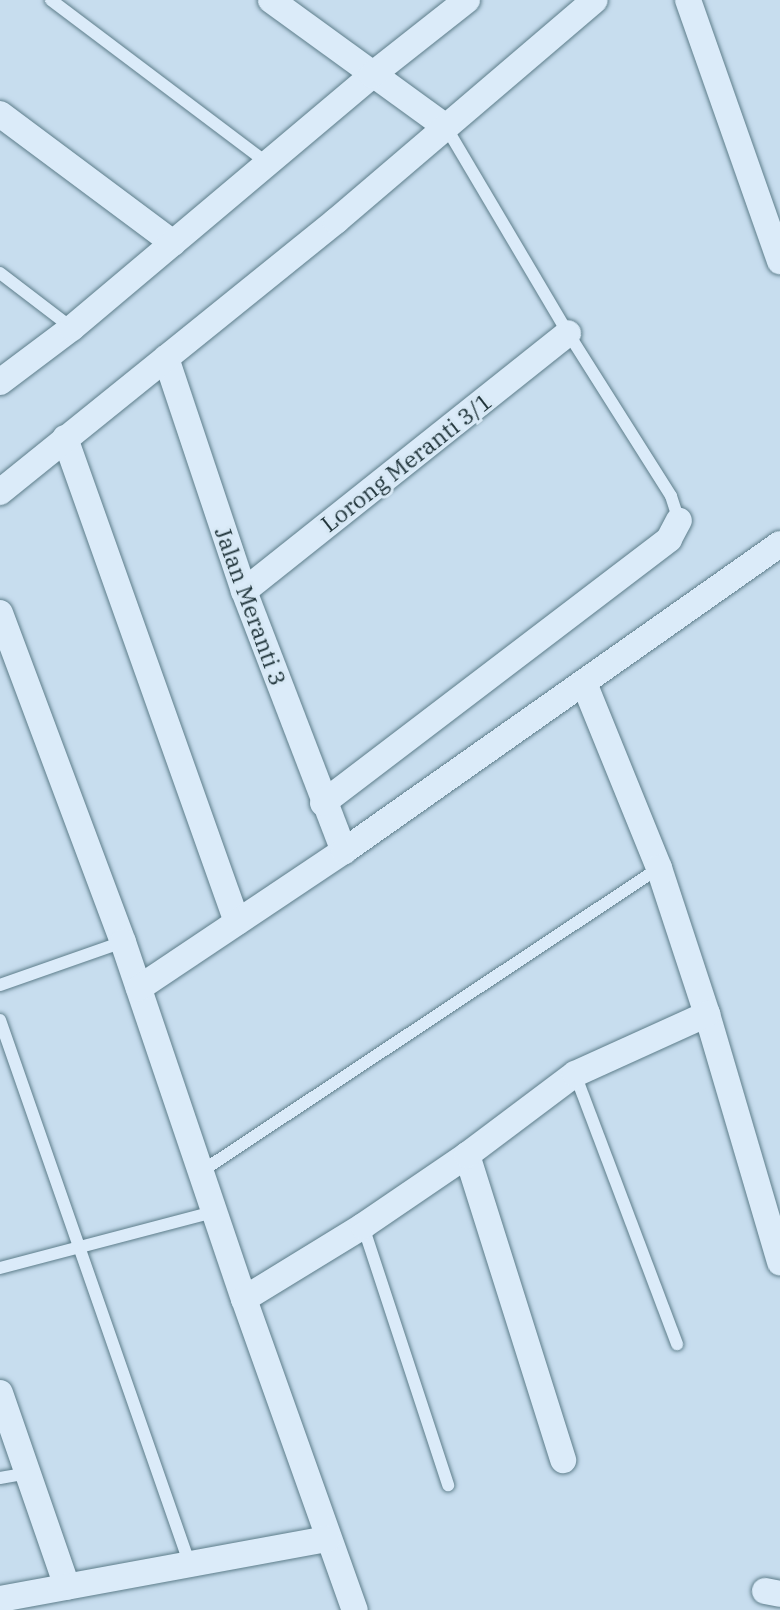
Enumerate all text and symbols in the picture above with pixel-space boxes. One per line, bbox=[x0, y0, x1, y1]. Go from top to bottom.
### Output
street label: Lorong Meranti 3/1 bbox=[315, 387, 497, 537]
street label: Jalan Meranti 3 bbox=[210, 523, 292, 689]

